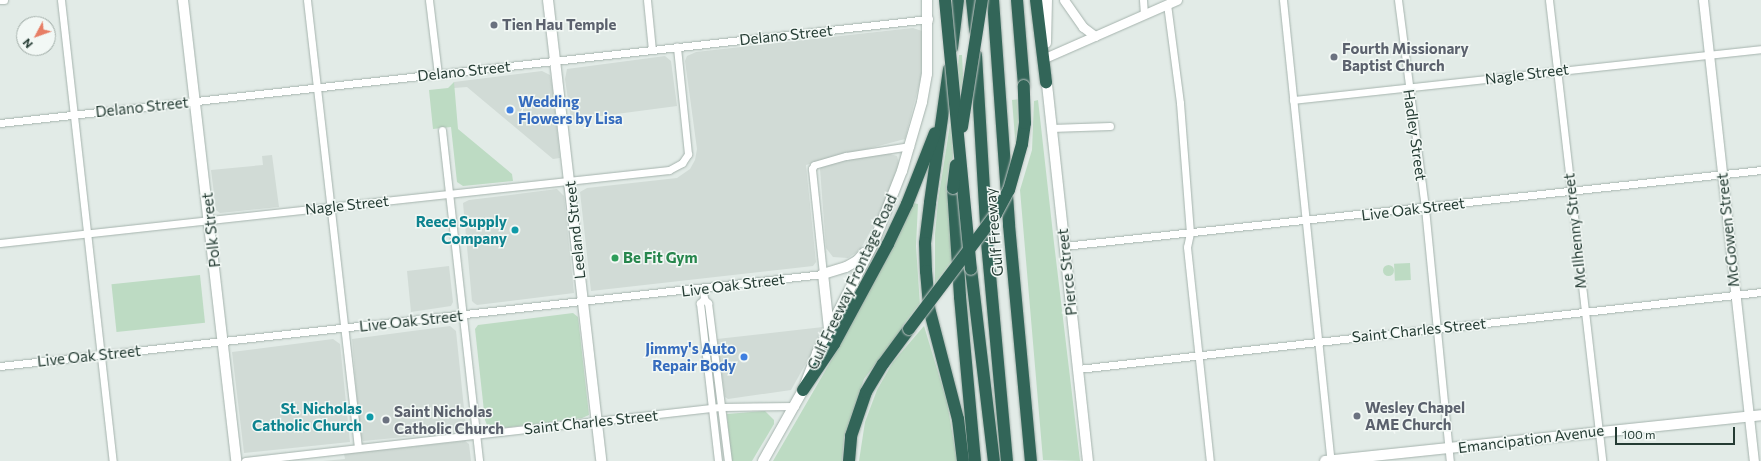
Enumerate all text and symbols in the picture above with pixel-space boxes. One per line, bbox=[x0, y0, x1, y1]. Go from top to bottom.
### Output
north arrow bbox=[16, 16, 56, 56]
place label: Tien Hau Temple bbox=[502, 16, 616, 34]
marker: Tien Hau Temple bbox=[489, 20, 499, 30]
street label: Delano Street bbox=[739, 21, 833, 49]
text: N bbox=[20, 36, 35, 51]
place label: Fourth Missionary Baptist Church bbox=[1342, 39, 1469, 74]
marker: Fourth Missionary Baptist Church bbox=[1329, 52, 1339, 62]
street label: Delano Street bbox=[417, 57, 511, 85]
street label: Nagle Street bbox=[1484, 60, 1570, 88]
street label: Hadley Street bbox=[1400, 88, 1430, 182]
place label: Wedding Flowers by Lisa bbox=[518, 92, 623, 127]
street label: Delano Street bbox=[95, 93, 189, 121]
marker: Wedding Flowers by Lisa bbox=[505, 105, 515, 115]
street label: McIlhenny Street bbox=[1560, 172, 1590, 290]
street label: McGowen Street bbox=[1713, 172, 1743, 288]
street label: Leeland Street bbox=[561, 180, 589, 280]
street label: Gulf Freeway bbox=[981, 187, 1007, 277]
street label: Gulf Freeway Frontage Road bbox=[803, 191, 901, 373]
street label: Polk Street bbox=[198, 192, 224, 268]
street label: Nagle Street bbox=[304, 192, 390, 218]
street label: Live Oak Street bbox=[1360, 194, 1466, 224]
place label: Reece Supply Company bbox=[416, 212, 507, 247]
marker: Reece Supply Company bbox=[510, 225, 520, 235]
street label: Pierce Street bbox=[1053, 228, 1081, 316]
place label: Be Fit Gym bbox=[623, 249, 698, 267]
marker: Be Fit Gym bbox=[610, 253, 620, 263]
street label: Live Oak Street bbox=[680, 270, 786, 300]
street label: Live Oak Street bbox=[358, 307, 464, 335]
street label: Saint Charles Street bbox=[1351, 314, 1487, 346]
place label: Jimmy's Auto Repair Body bbox=[645, 339, 736, 374]
street label: Live Oak Street bbox=[36, 342, 142, 370]
marker: Jimmy's Auto Repair Body bbox=[739, 352, 749, 362]
place label: Wesley Chapel AME Church bbox=[1365, 398, 1465, 433]
place label: St. Nicholas Catholic Church bbox=[252, 399, 362, 434]
place label: Saint Nicholas Catholic Church bbox=[394, 402, 504, 437]
street label: Saint Charles Street bbox=[523, 406, 659, 438]
marker: Wesley Chapel AME Church bbox=[1352, 411, 1362, 421]
marker: St. Nicholas Catholic Church bbox=[365, 412, 375, 422]
marker: Saint Nicholas Catholic Church bbox=[381, 415, 391, 425]
scale bar bbox=[1617, 419, 1737, 445]
street label: Emancipation Avenue bbox=[1457, 421, 1605, 457]
text: 100 m bbox=[1622, 427, 1656, 441]

